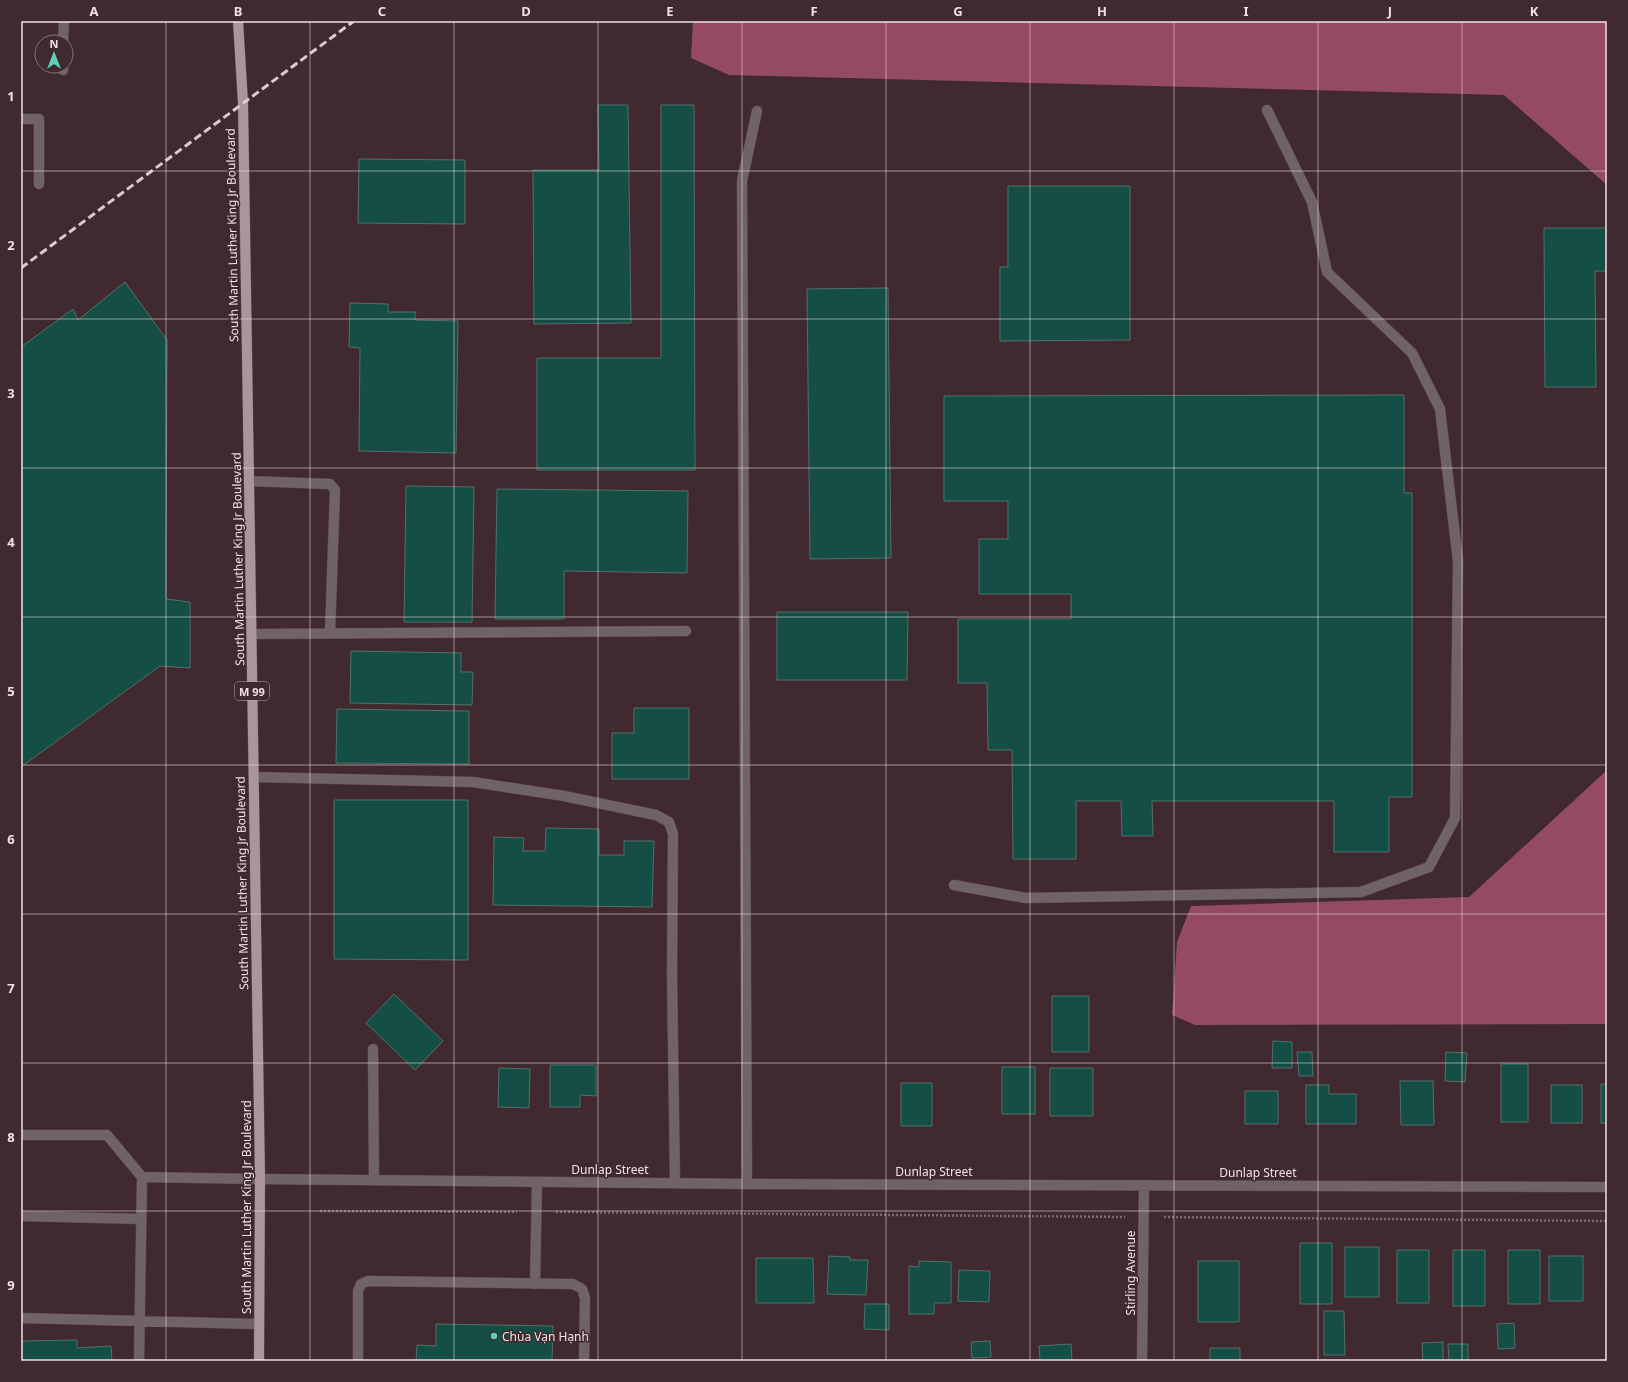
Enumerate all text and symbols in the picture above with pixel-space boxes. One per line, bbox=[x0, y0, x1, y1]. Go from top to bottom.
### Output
text: A bbox=[90, 2, 99, 20]
text: B bbox=[234, 2, 242, 20]
text: C bbox=[378, 2, 386, 20]
text: D bbox=[521, 2, 531, 20]
text: E bbox=[666, 2, 674, 20]
text: F bbox=[810, 2, 818, 20]
text: G bbox=[953, 2, 963, 20]
text: H bbox=[1097, 2, 1107, 20]
text: I bbox=[1243, 2, 1249, 20]
text: J bbox=[1387, 2, 1392, 20]
text: K bbox=[1530, 2, 1539, 20]
north arrow bbox=[34, 34, 74, 74]
text: N bbox=[50, 36, 58, 51]
text: 1 bbox=[7, 87, 15, 105]
street label: South Martin Luther King Jr Boulevard bbox=[222, 128, 242, 342]
text: 2 bbox=[7, 236, 15, 254]
text: 3 bbox=[7, 384, 15, 402]
street label: South Martin Luther King Jr Boulevard bbox=[228, 452, 248, 666]
text: 4 bbox=[7, 533, 15, 551]
text: 5 bbox=[7, 682, 15, 700]
road number: M 99 bbox=[235, 682, 269, 700]
street label: South Martin Luther King Jr Boulevard bbox=[232, 776, 252, 990]
text: 6 bbox=[7, 830, 15, 848]
text: 7 bbox=[7, 979, 15, 997]
street label: South Martin Luther King Jr Boulevard bbox=[238, 1100, 255, 1314]
text: 8 bbox=[7, 1128, 15, 1146]
street label: Dunlap Street bbox=[571, 1161, 649, 1178]
street label: Dunlap Street bbox=[895, 1163, 973, 1180]
street label: Dunlap Street bbox=[1219, 1164, 1297, 1181]
street label: Stirling Avenue bbox=[1122, 1230, 1139, 1316]
text: 9 bbox=[7, 1276, 15, 1294]
place label: Chùa Vạn Hạnh bbox=[502, 1328, 589, 1345]
marker: Chùa Vạn Hạnh bbox=[489, 1331, 499, 1341]

